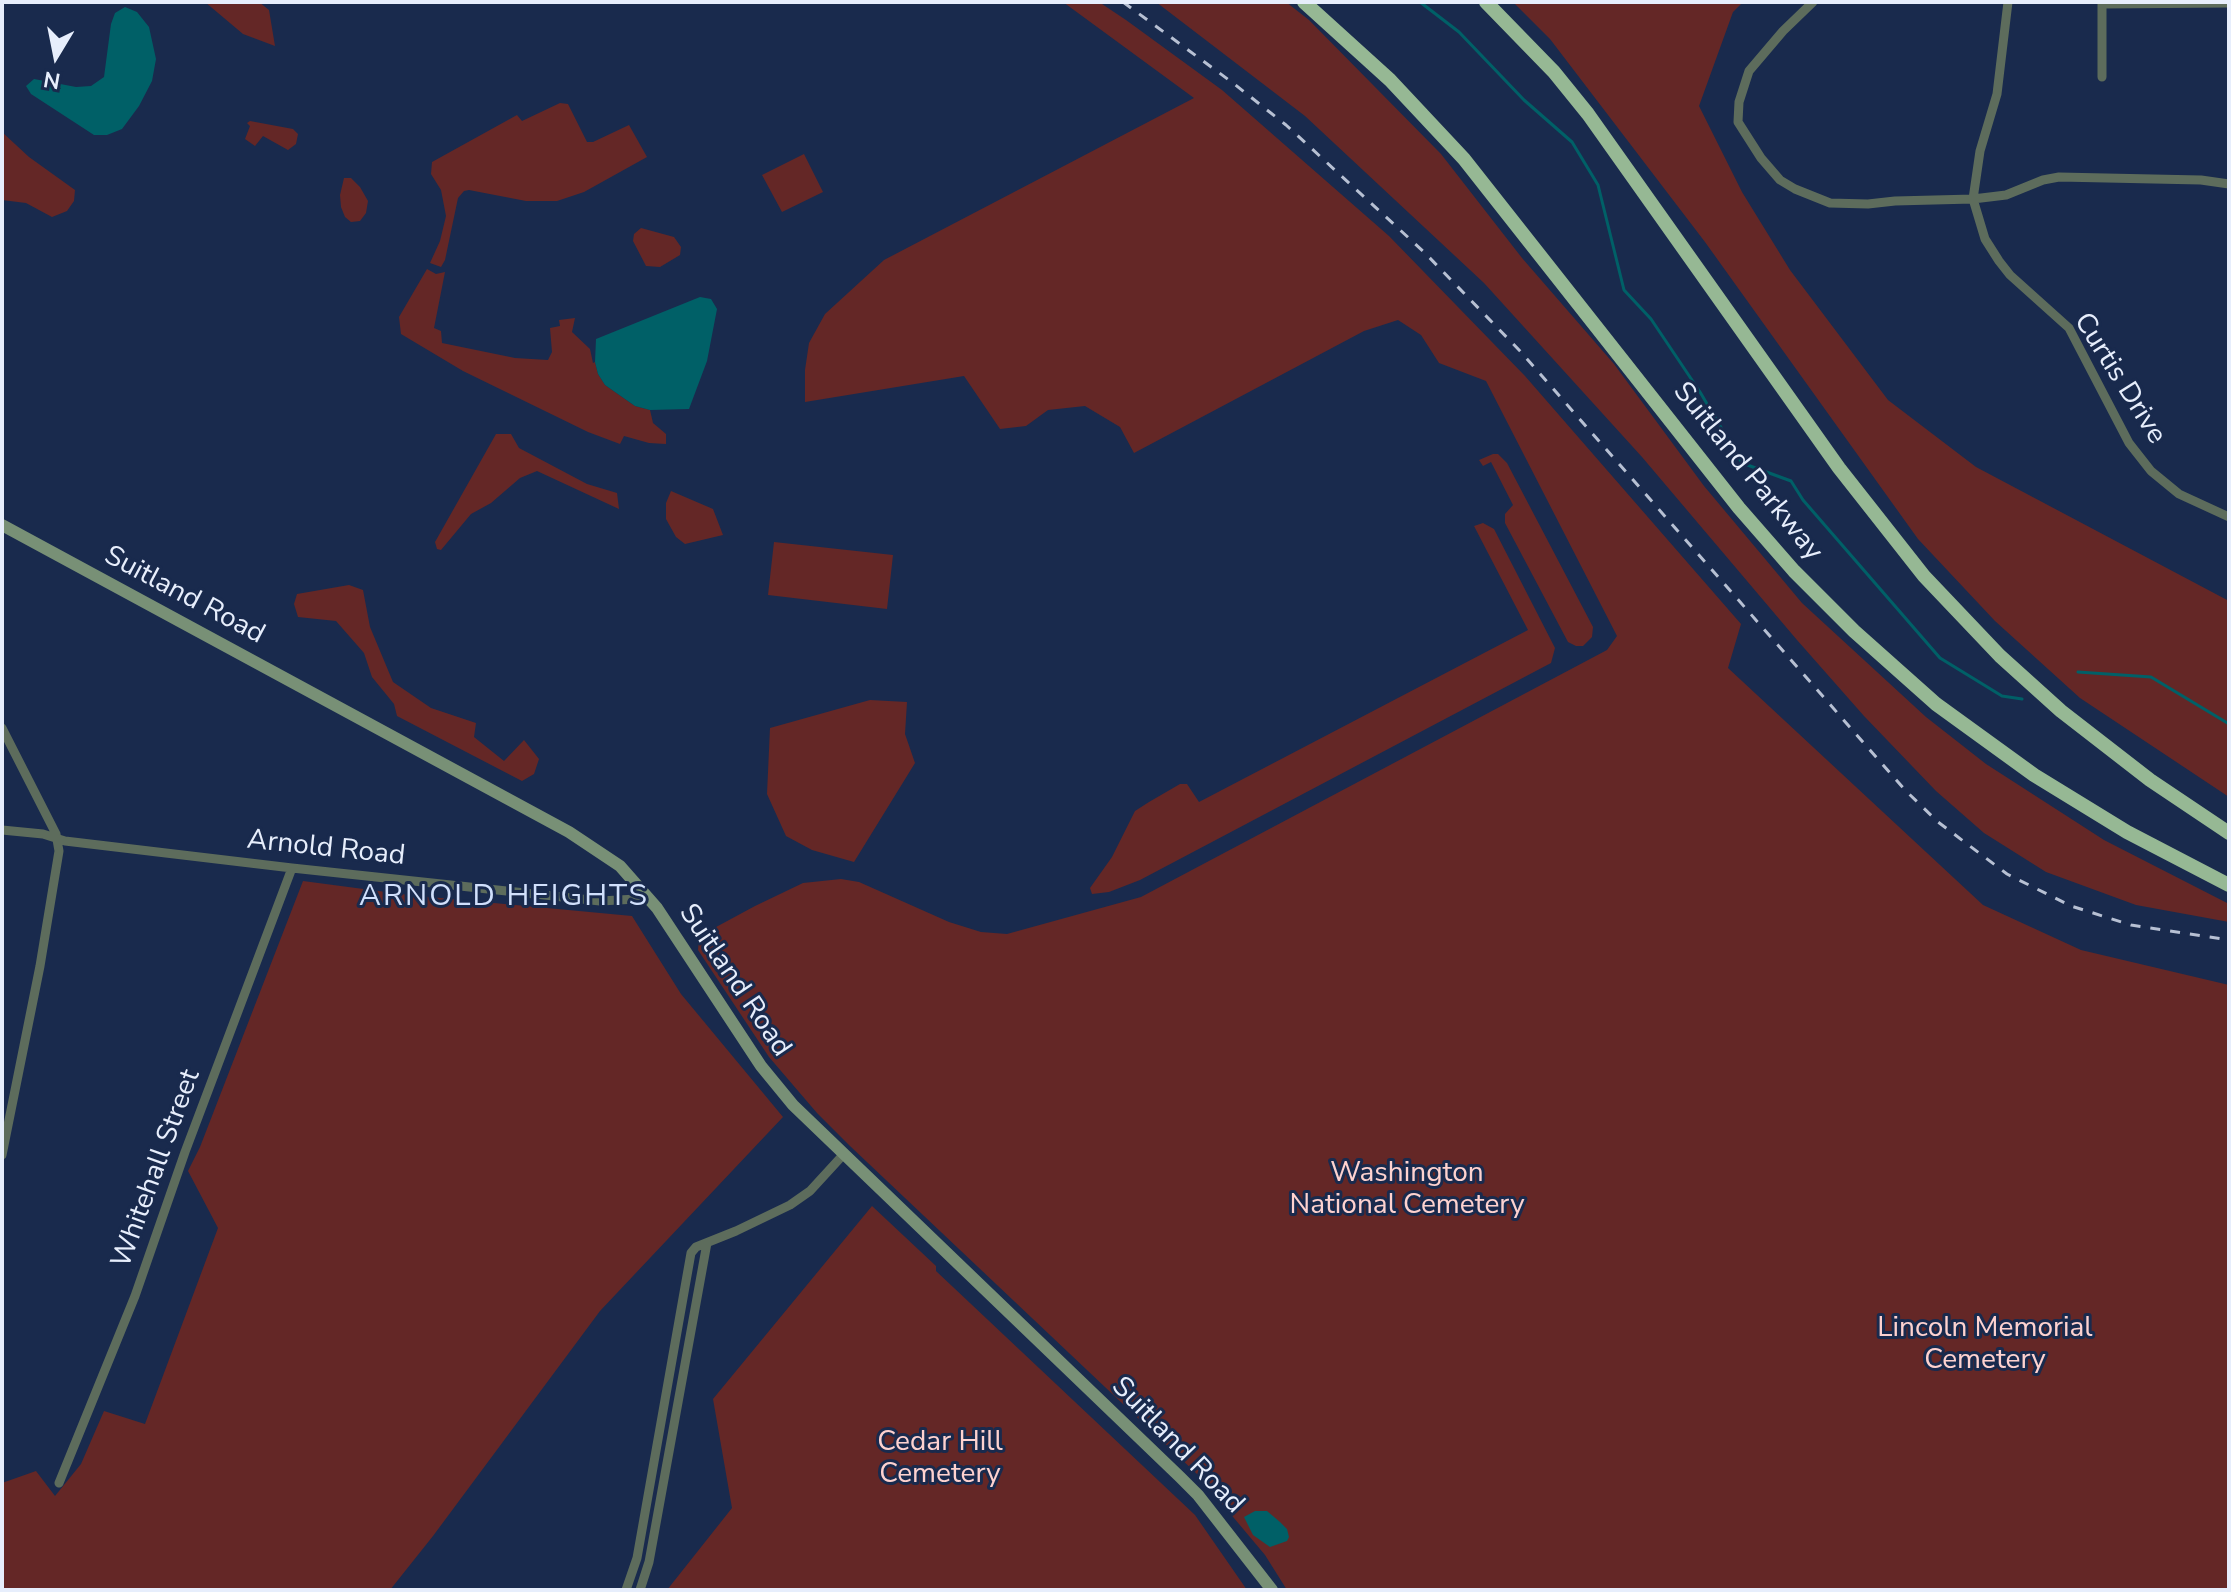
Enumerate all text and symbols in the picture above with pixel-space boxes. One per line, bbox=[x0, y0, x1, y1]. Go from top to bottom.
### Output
north arrow bbox=[16, 16, 96, 96]
text: N bbox=[41, 63, 63, 96]
street label: Curtis Drive bbox=[2065, 307, 2173, 451]
street label: Suitland Parkway bbox=[1665, 376, 1829, 568]
street label: Suitland Road bbox=[98, 540, 270, 652]
street label: Arnold Road bbox=[245, 824, 407, 874]
district label: ARNOLD HEIGHTS bbox=[359, 880, 649, 916]
street label: Suitland Road bbox=[671, 898, 797, 1064]
street label: Whitehall Street bbox=[106, 1065, 208, 1273]
park label: Washington National Cemetery bbox=[1289, 1157, 1525, 1223]
park label: Lincoln Memorial Cemetery bbox=[1877, 1312, 2093, 1378]
street label: Suitland Road bbox=[1103, 1371, 1251, 1521]
park label: Cedar Hill Cemetery bbox=[877, 1426, 1003, 1492]

